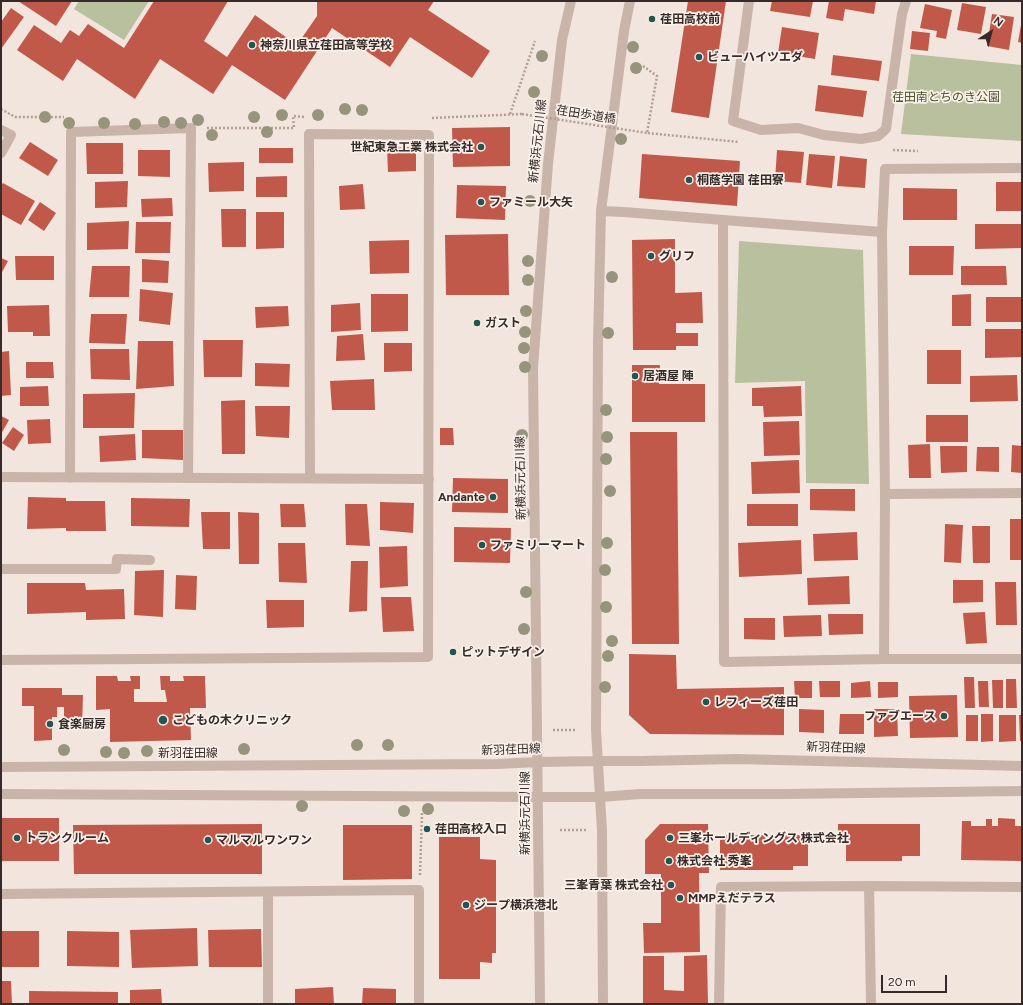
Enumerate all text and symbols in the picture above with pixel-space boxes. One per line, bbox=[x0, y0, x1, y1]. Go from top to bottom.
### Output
place label: 荏田高校前 bbox=[660, 12, 720, 26]
north arrow bbox=[971, 12, 1011, 52]
marker: 荏田高校前 bbox=[647, 14, 657, 24]
text: N bbox=[991, 14, 1006, 30]
place label: 神奈川県立荏田高等学校 bbox=[260, 38, 392, 52]
marker: 神奈川県立荏田高等学校 bbox=[247, 40, 257, 50]
place label: ビューハイツエダ bbox=[707, 50, 803, 64]
marker: ビューハイツエダ bbox=[694, 52, 704, 62]
park label: 荏田南とちのき公園 bbox=[892, 90, 1000, 104]
street label: 新横浜元石川線 bbox=[526, 98, 550, 184]
street label: 荏田歩道橋 bbox=[555, 103, 617, 127]
place label: 世紀東急工業 株式会社 bbox=[350, 140, 473, 154]
marker: 世紀東急工業 株式会社 bbox=[476, 142, 486, 152]
place label: 桐蔭学園 荏田寮 bbox=[697, 173, 784, 187]
marker: 桐蔭学園 荏田寮 bbox=[684, 175, 694, 185]
place label: ファミール大矢 bbox=[489, 195, 573, 209]
marker: ファミール大矢 bbox=[476, 197, 486, 207]
place label: グリフ bbox=[659, 249, 695, 263]
marker: グリフ bbox=[646, 251, 656, 261]
place label: ガスト bbox=[485, 316, 521, 330]
marker: ガスト bbox=[472, 318, 482, 328]
place label: 居酒屋 陣 bbox=[643, 369, 694, 383]
marker: 居酒屋 陣 bbox=[630, 371, 640, 381]
street label: 新横浜元石川線 bbox=[513, 436, 529, 520]
place label: Andante bbox=[438, 490, 485, 504]
marker: Andante bbox=[488, 492, 498, 502]
place label: ファミリーマート bbox=[490, 538, 586, 552]
marker: ファミリーマート bbox=[477, 540, 487, 550]
place label: ピットデザイン bbox=[461, 645, 545, 659]
marker: ピットデザイン bbox=[448, 647, 458, 657]
place label: レフィーズ荏田 bbox=[714, 695, 798, 709]
marker: レフィーズ荏田 bbox=[701, 697, 711, 707]
place label: ファブエース bbox=[864, 709, 936, 723]
marker: ファブエース bbox=[939, 711, 949, 721]
place label: こどもの木クリニック bbox=[172, 713, 292, 727]
marker: こどもの木クリニック bbox=[157, 714, 169, 726]
place label: 食楽厨房 bbox=[58, 717, 106, 731]
marker: 食楽厨房 bbox=[45, 719, 55, 729]
street label: 新羽荏田線 bbox=[806, 740, 866, 756]
street label: 新羽荏田線 bbox=[481, 742, 541, 758]
street label: 新羽荏田線 bbox=[158, 746, 218, 760]
street label: 新横浜元石川線 bbox=[518, 771, 532, 855]
place label: 荏田高校入口 bbox=[435, 822, 507, 836]
marker: 荏田高校入口 bbox=[422, 824, 432, 834]
place label: トランクルーム bbox=[25, 831, 109, 845]
place label: 三峯ホールディングス 株式会社 bbox=[678, 831, 849, 845]
marker: トランクルーム bbox=[12, 833, 22, 843]
place label: マルマルワンワン bbox=[216, 833, 312, 847]
marker: 三峯ホールディングス 株式会社 bbox=[665, 833, 675, 843]
marker: マルマルワンワン bbox=[203, 835, 213, 845]
place label: 株式会社 秀峯 bbox=[677, 854, 752, 868]
marker: 株式会社 秀峯 bbox=[664, 856, 674, 866]
place label: 三峯青葉 株式会社 bbox=[564, 878, 663, 892]
marker: 三峯青葉 株式会社 bbox=[666, 880, 676, 890]
place label: MMPえだテラス bbox=[688, 891, 776, 905]
marker: MMPえだテラス bbox=[675, 893, 685, 903]
place label: ジープ横浜港北 bbox=[474, 898, 558, 912]
marker: ジープ横浜港北 bbox=[461, 900, 471, 910]
scale bar bbox=[883, 967, 949, 993]
text: 20 m bbox=[888, 975, 916, 989]

